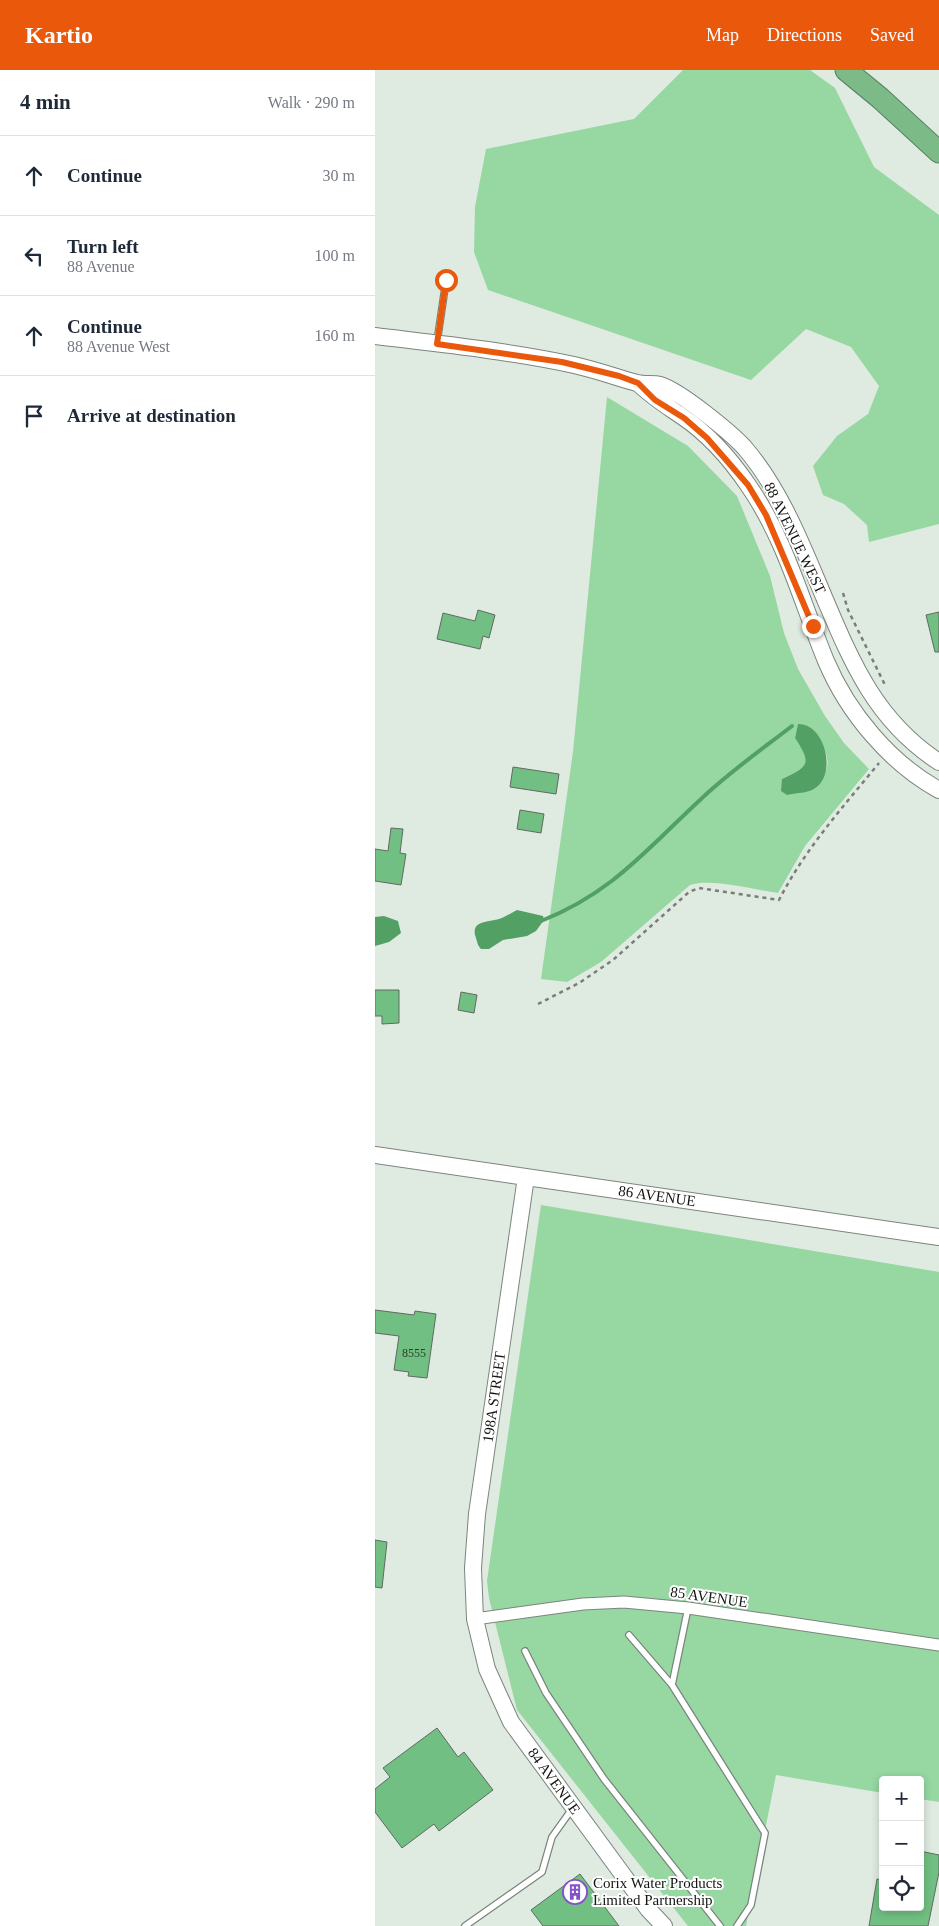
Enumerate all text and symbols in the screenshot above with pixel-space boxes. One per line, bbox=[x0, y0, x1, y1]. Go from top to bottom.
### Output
text: Kartio bbox=[25, 22, 93, 48]
text: Map bbox=[706, 25, 739, 45]
text: Directions bbox=[767, 25, 842, 45]
text: Saved bbox=[870, 25, 914, 45]
text: 4 min bbox=[20, 90, 71, 114]
text: Walk · 290 m bbox=[268, 94, 355, 111]
icon: ahead bbox=[20, 162, 48, 190]
text: Continue bbox=[67, 165, 142, 186]
text: 30 m bbox=[323, 167, 355, 184]
text: Turn left bbox=[67, 236, 139, 257]
icon: left bbox=[20, 242, 48, 270]
text: 100 m bbox=[315, 247, 355, 264]
text: 88 Avenue bbox=[67, 258, 135, 275]
route start bbox=[435, 269, 458, 292]
text: Continue bbox=[67, 316, 142, 337]
icon: ahead bbox=[20, 322, 48, 350]
text: 160 m bbox=[315, 327, 355, 344]
text: 88 Avenue West bbox=[67, 338, 170, 355]
icon: arrive bbox=[20, 402, 48, 430]
text: Arrive at destination bbox=[67, 405, 236, 426]
street label: 88 AVENUE WEST bbox=[761, 480, 829, 596]
route end bbox=[802, 615, 825, 638]
street label: 86 AVENUE bbox=[617, 1183, 697, 1209]
house number: 8555 bbox=[402, 1346, 426, 1360]
street label: 198A STREET bbox=[480, 1351, 508, 1443]
street label: 85 AVENUE bbox=[669, 1584, 749, 1610]
street label: 84 AVENUE bbox=[525, 1745, 583, 1817]
map controls bbox=[879, 1776, 924, 1911]
button: + bbox=[879, 1776, 924, 1821]
button: − bbox=[879, 1821, 924, 1866]
button: locate bbox=[879, 1866, 924, 1911]
place label: Corix Water Products Limited Partnership bbox=[593, 1875, 722, 1908]
building icon: Corix Water Products Limited Partnership bbox=[562, 1879, 588, 1905]

